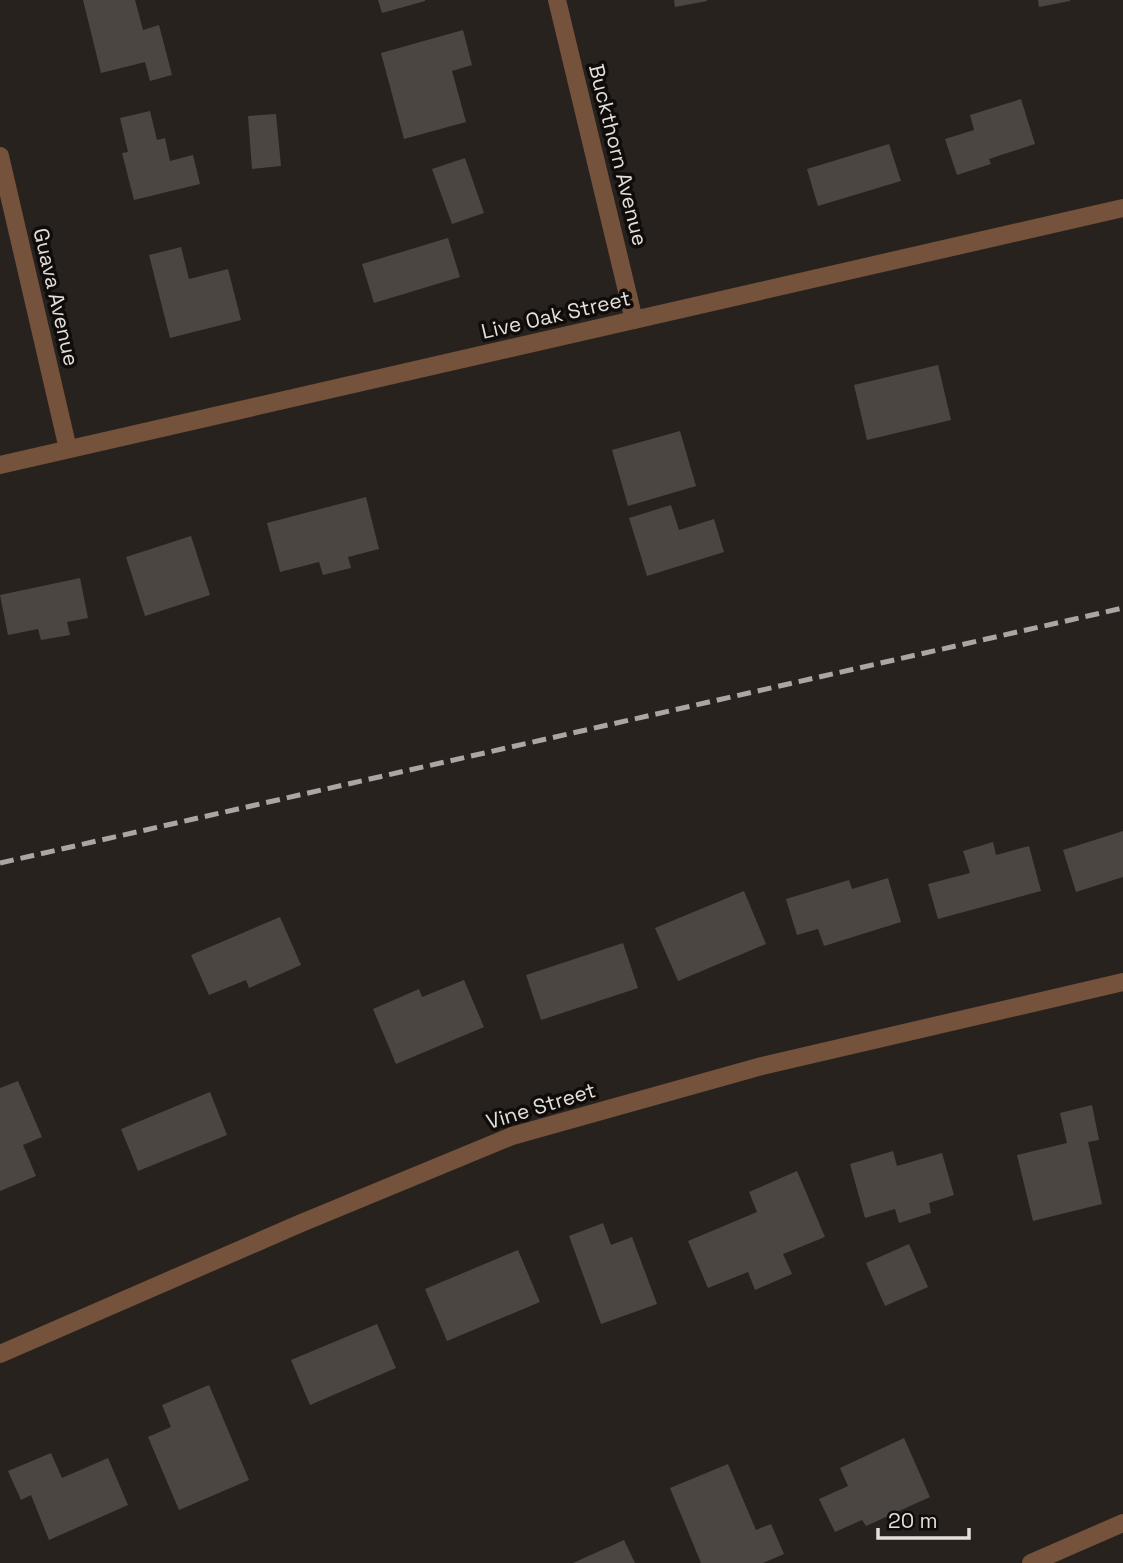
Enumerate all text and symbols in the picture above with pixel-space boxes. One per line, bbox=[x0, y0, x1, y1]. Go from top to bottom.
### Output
street label: Buckthorn Avenue bbox=[583, 61, 654, 248]
street label: Guava Avenue bbox=[28, 225, 85, 368]
street label: Live Oak Street bbox=[479, 284, 633, 345]
street label: Vine Street bbox=[483, 1076, 599, 1135]
scale bar bbox=[878, 1496, 969, 1540]
text: 20 m bbox=[888, 1507, 938, 1534]

